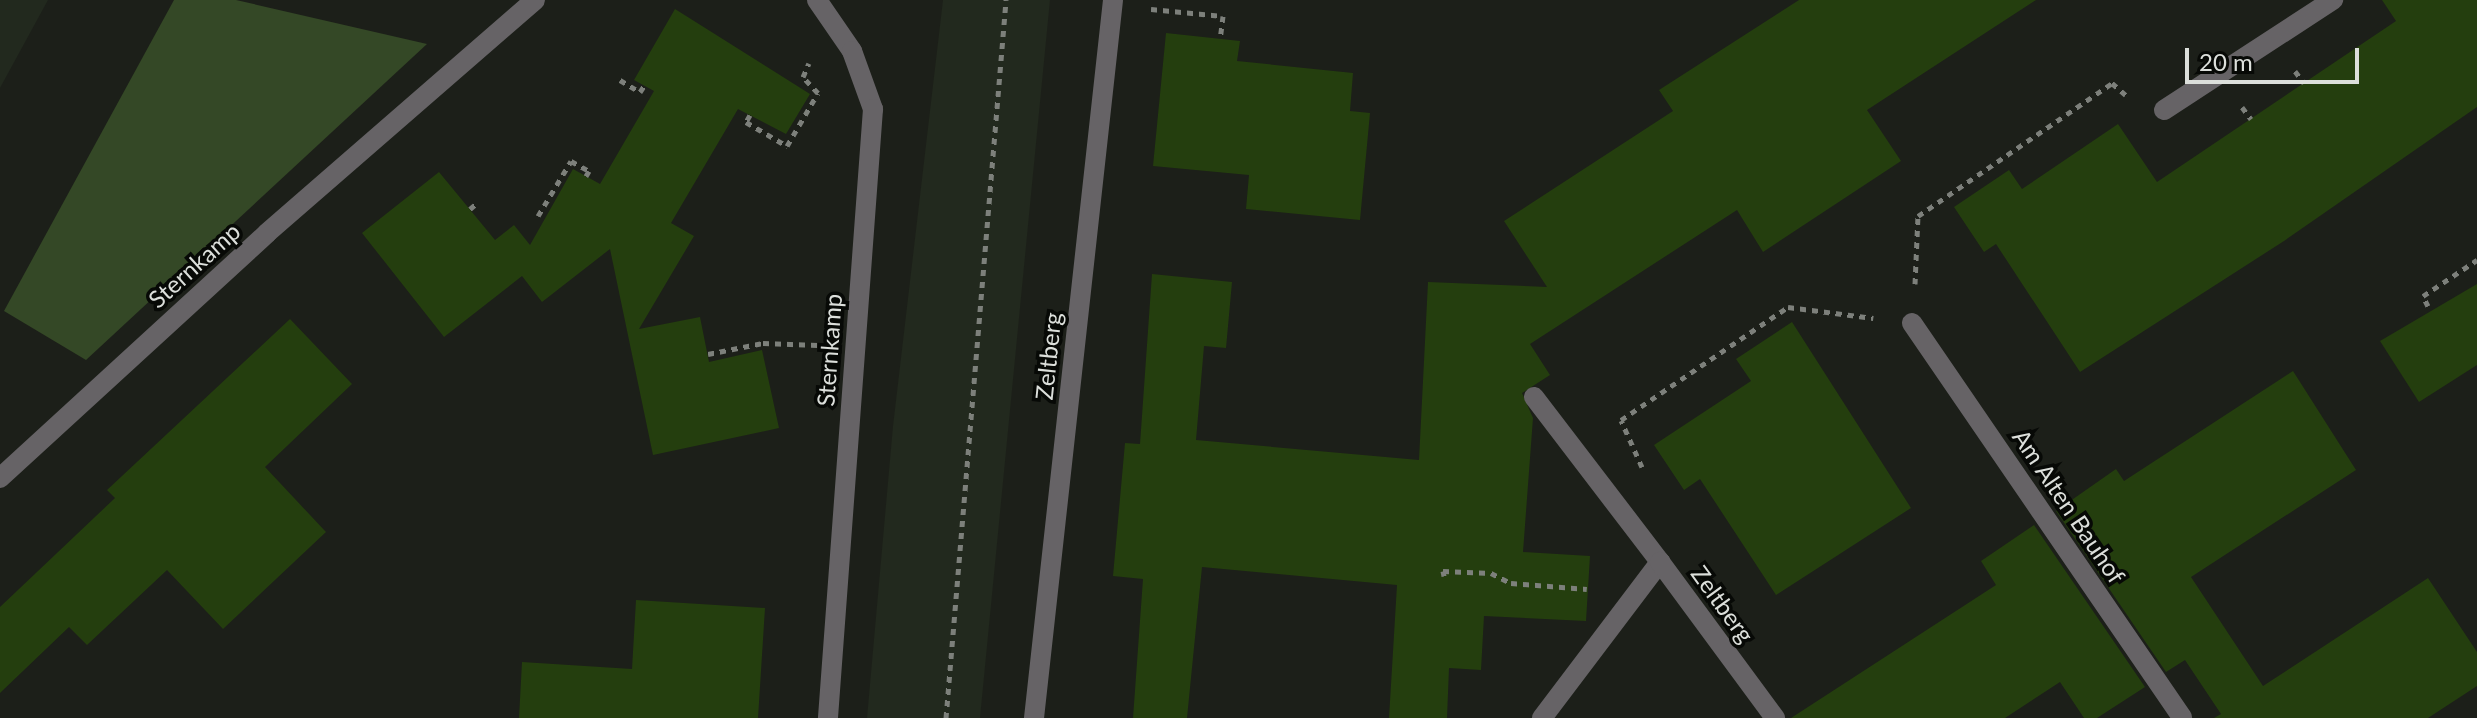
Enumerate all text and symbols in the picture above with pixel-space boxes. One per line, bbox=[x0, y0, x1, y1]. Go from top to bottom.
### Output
scale bar bbox=[2189, 32, 2363, 82]
text: 20 m bbox=[2199, 47, 2253, 76]
street label: Sternkamp bbox=[142, 216, 246, 314]
street label: Sternkamp bbox=[811, 293, 847, 407]
street label: Zeltberg bbox=[1029, 311, 1067, 401]
street label: Am Alten Bauhof bbox=[2007, 423, 2131, 589]
street label: Zeltberg bbox=[1686, 560, 1760, 648]

